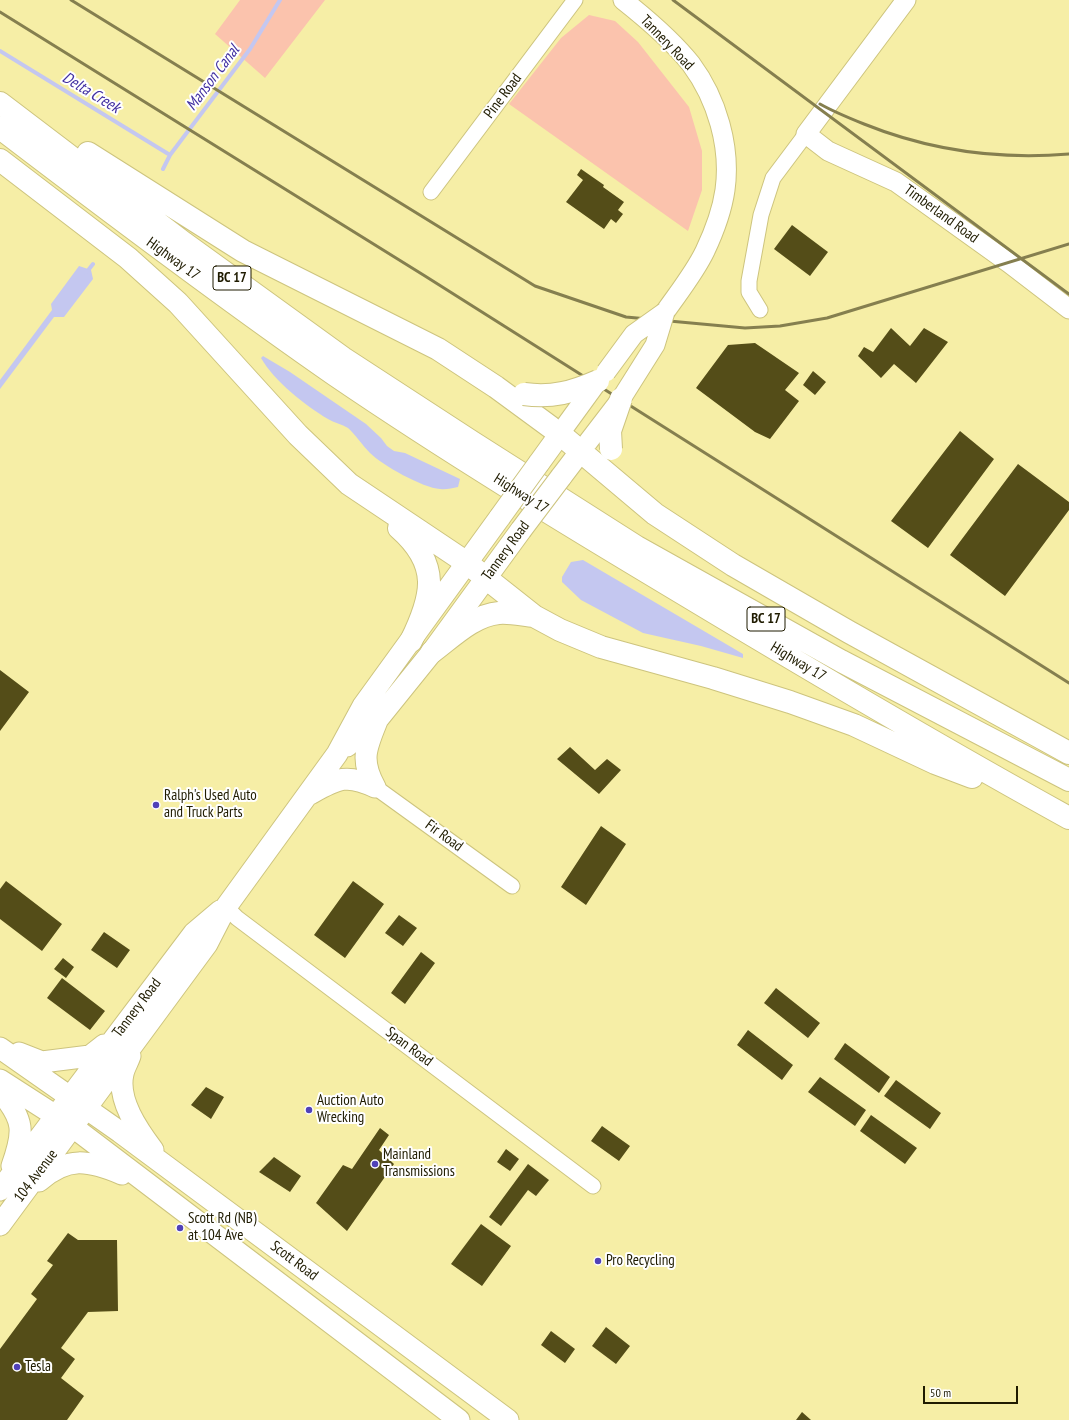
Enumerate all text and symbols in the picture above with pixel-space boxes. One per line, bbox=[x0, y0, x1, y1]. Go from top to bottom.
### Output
street label: Tannery Road bbox=[636, 12, 698, 74]
water label: Manson Canal bbox=[182, 41, 244, 115]
water label: Delta Creek bbox=[59, 68, 123, 118]
street label: Pine Road bbox=[480, 70, 526, 122]
street label: Timberland Road bbox=[900, 181, 982, 247]
street label: Highway 17 bbox=[143, 234, 203, 284]
road number: BC 17 bbox=[213, 266, 251, 290]
street label: Highway 17 bbox=[490, 470, 552, 518]
street label: Tannery Road bbox=[478, 518, 534, 584]
road number: BC 17 bbox=[747, 607, 785, 631]
street label: Highway 17 bbox=[767, 638, 829, 686]
place label: Ralph's Used Auto and Truck Parts bbox=[164, 787, 257, 822]
marker: Ralph's Used Auto and Truck Parts bbox=[151, 800, 161, 810]
street label: Fir Road bbox=[422, 816, 466, 856]
street label: Tannery Road bbox=[109, 975, 165, 1041]
street label: Span Road bbox=[382, 1023, 436, 1071]
place label: Auction Auto Wrecking bbox=[317, 1092, 384, 1127]
marker: Auction Auto Wrecking bbox=[304, 1105, 314, 1115]
street label: 104 Avenue bbox=[10, 1146, 62, 1206]
place label: Mainland Transmissions bbox=[383, 1146, 455, 1181]
marker: Mainland Transmissions bbox=[370, 1159, 380, 1169]
place label: Scott Rd (NB) at 104 Ave bbox=[188, 1210, 256, 1245]
marker: Scott Rd (NB) at 104 Ave bbox=[175, 1223, 185, 1233]
street label: Scott Road bbox=[267, 1237, 321, 1285]
place label: Pro Recycling bbox=[606, 1252, 675, 1270]
marker: Pro Recycling bbox=[593, 1256, 603, 1266]
place label: Tesla bbox=[25, 1358, 51, 1376]
marker: Tesla bbox=[12, 1362, 22, 1372]
scale bar bbox=[925, 1378, 1020, 1404]
text: 50 m bbox=[930, 1385, 951, 1400]

